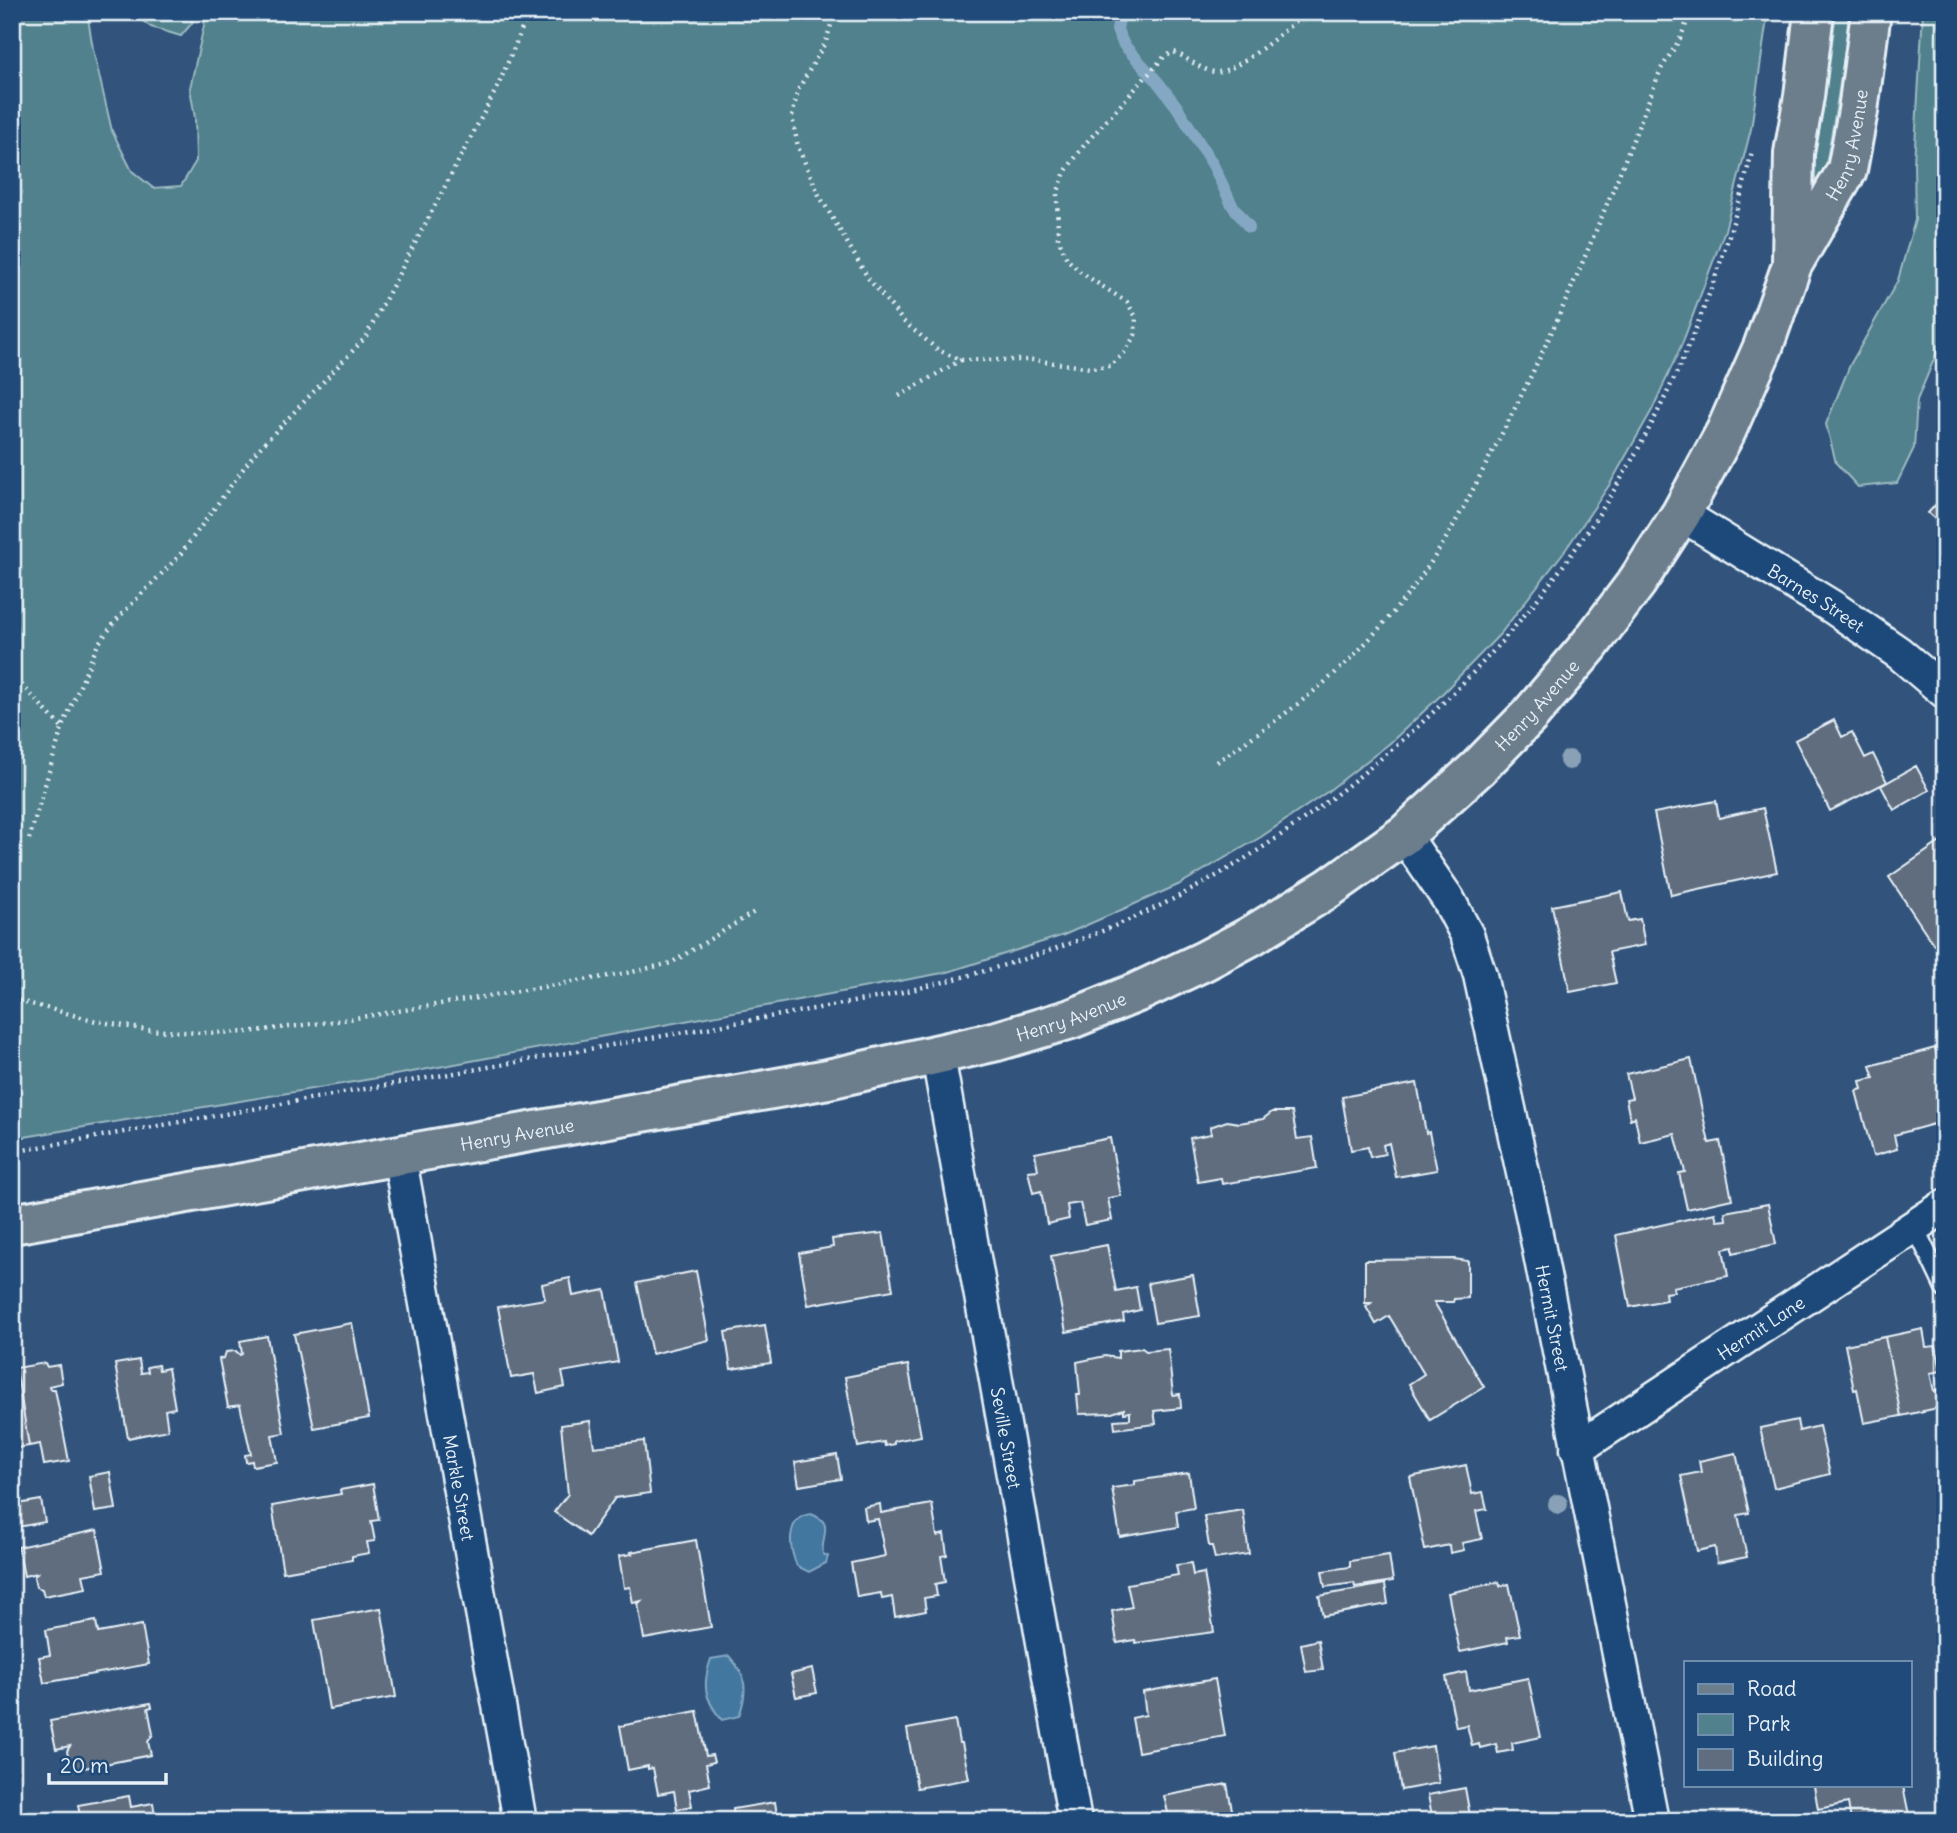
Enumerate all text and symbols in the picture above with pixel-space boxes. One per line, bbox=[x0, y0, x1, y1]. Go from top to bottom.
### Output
street label: Henry Avenue bbox=[1820, 88, 1872, 205]
street label: Barnes Street bbox=[1764, 559, 1869, 637]
street label: Henry Avenue bbox=[1490, 655, 1584, 756]
street label: Henry Avenue bbox=[1013, 987, 1129, 1046]
street label: Henry Avenue bbox=[458, 1113, 576, 1156]
street label: Hermit Street bbox=[1531, 1263, 1574, 1373]
street label: Hermit Lane bbox=[1712, 1291, 1809, 1365]
street label: Seville Street bbox=[986, 1385, 1027, 1490]
street label: Markle Street bbox=[439, 1433, 480, 1542]
legend bbox=[1684, 1661, 1912, 1787]
text: Road bbox=[1747, 1675, 1796, 1702]
text: Park bbox=[1747, 1710, 1790, 1737]
scale bar bbox=[49, 1742, 166, 1786]
text: Building bbox=[1747, 1745, 1823, 1772]
text: 20 m bbox=[60, 1752, 109, 1779]

